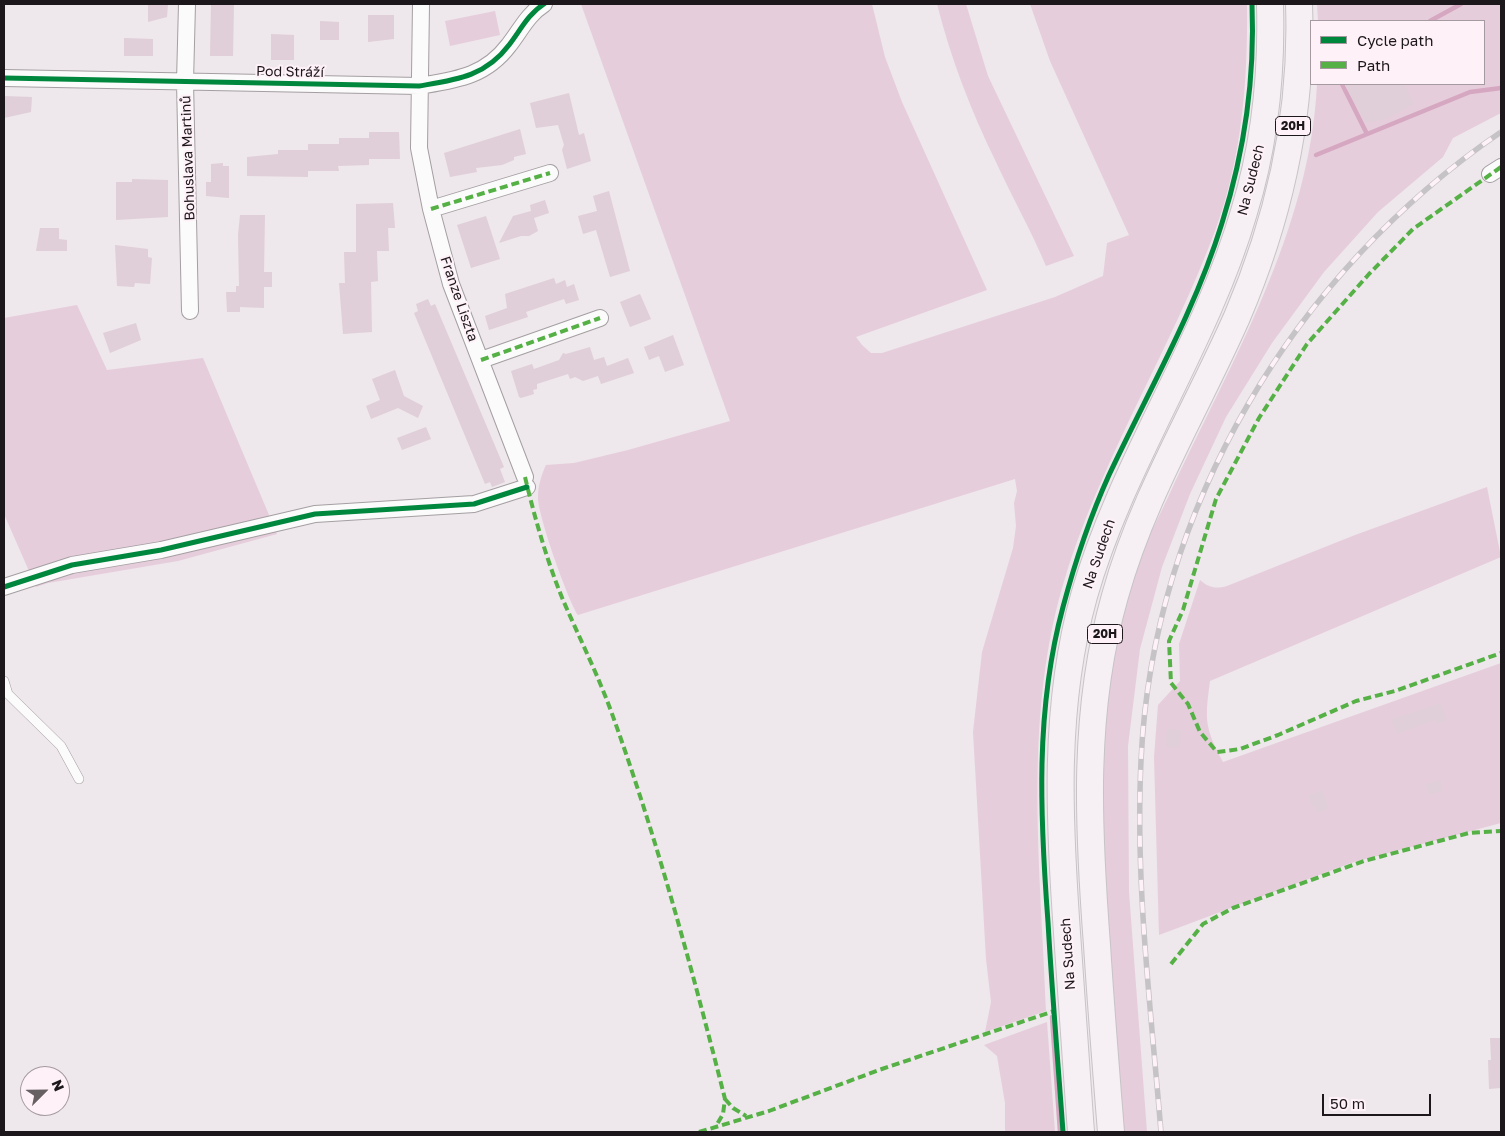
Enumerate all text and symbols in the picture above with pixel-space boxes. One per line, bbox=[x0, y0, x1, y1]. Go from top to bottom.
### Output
legend bbox=[1310, 20, 1485, 85]
text: Cycle path bbox=[1357, 31, 1433, 49]
text: Path bbox=[1357, 56, 1390, 74]
street label: Pod Stráží bbox=[256, 63, 324, 81]
street label: Bohuslava Martinů bbox=[177, 95, 199, 221]
road number: 20H bbox=[1276, 116, 1310, 136]
street label: Na Sudech bbox=[1234, 143, 1268, 217]
street label: Franze Liszta bbox=[437, 254, 481, 344]
street label: Na Sudech bbox=[1079, 517, 1119, 591]
road number: 20H bbox=[1088, 624, 1122, 644]
street label: Na Sudech bbox=[1057, 917, 1079, 991]
north arrow bbox=[20, 1066, 70, 1116]
text: N bbox=[48, 1077, 68, 1094]
scale bar bbox=[1325, 1084, 1434, 1116]
text: 50 m bbox=[1330, 1094, 1365, 1112]

